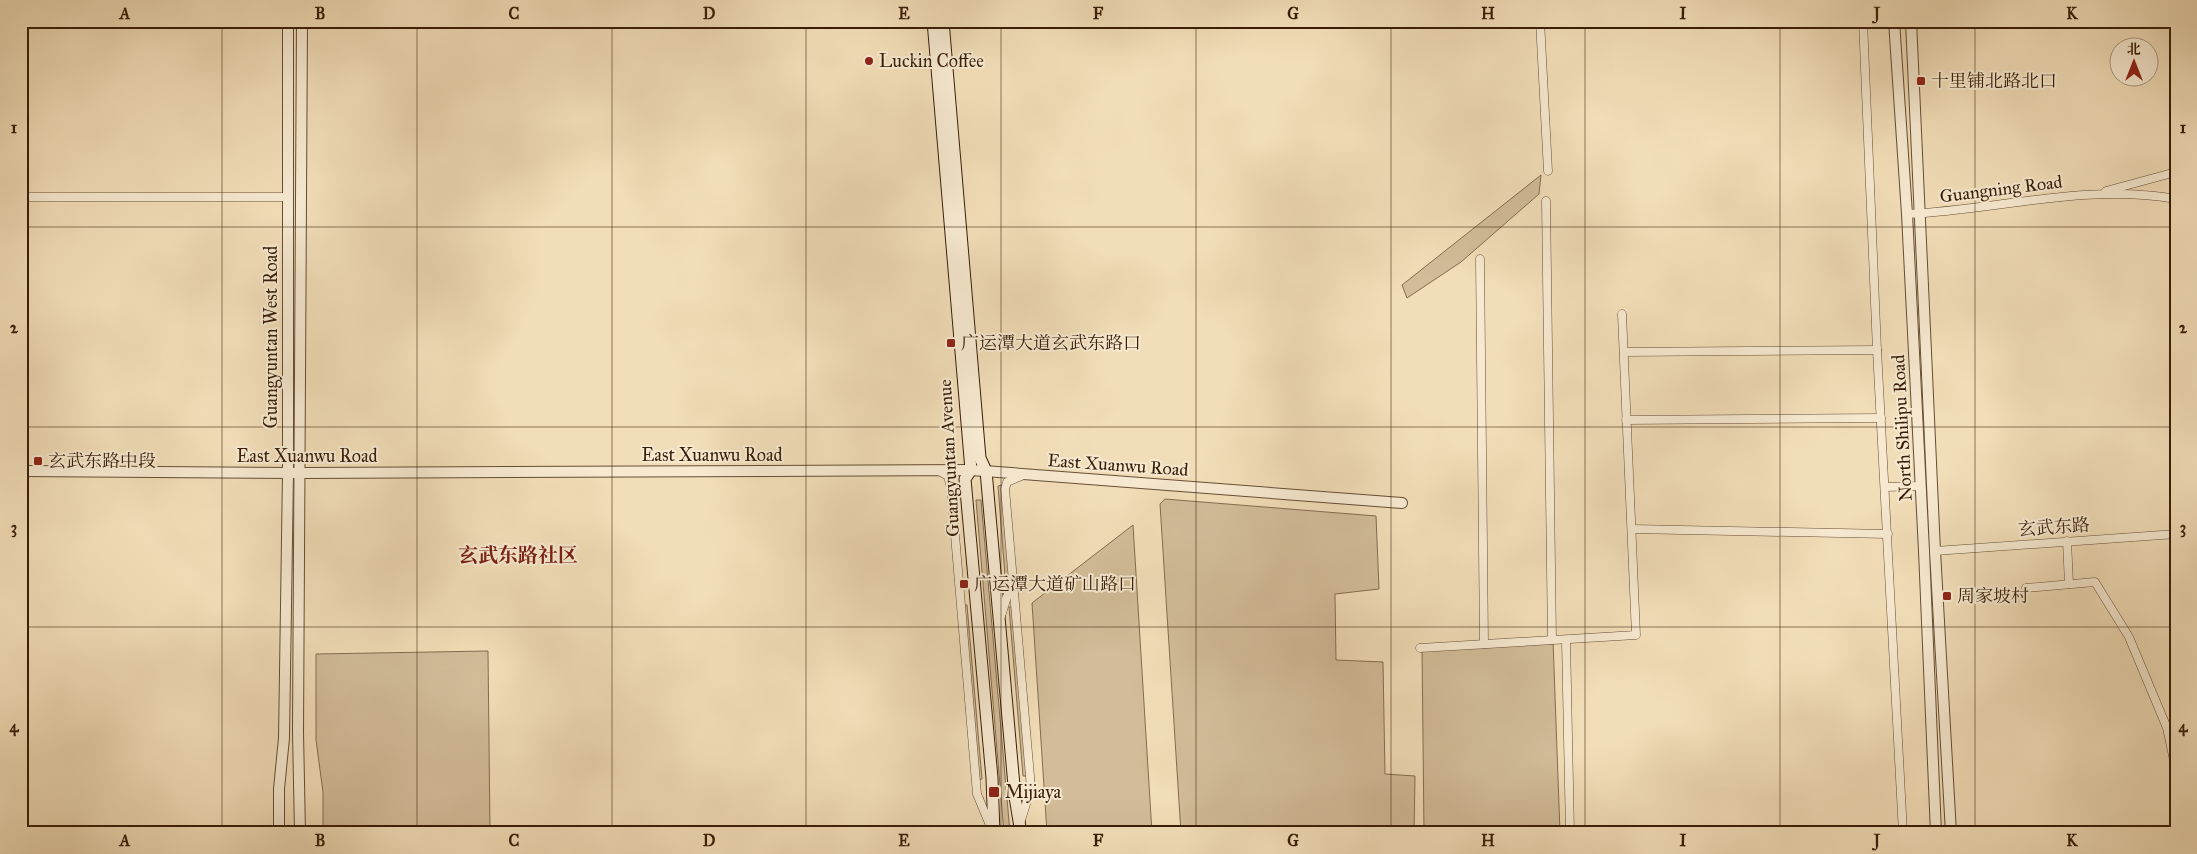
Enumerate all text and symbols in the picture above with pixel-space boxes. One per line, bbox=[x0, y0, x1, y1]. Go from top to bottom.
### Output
text: A bbox=[119, 4, 131, 23]
text: B bbox=[315, 4, 325, 23]
text: C bbox=[509, 4, 520, 23]
text: D bbox=[703, 4, 716, 23]
text: E bbox=[898, 4, 910, 23]
text: F bbox=[1093, 4, 1104, 23]
text: G bbox=[1287, 4, 1299, 23]
text: H bbox=[1481, 4, 1495, 23]
text: I bbox=[1680, 4, 1687, 23]
text: J bbox=[1872, 4, 1881, 24]
text: K bbox=[2066, 4, 2078, 23]
north arrow bbox=[2110, 38, 2160, 88]
text: 北 bbox=[2127, 41, 2141, 58]
place label: Luckin Coffee bbox=[879, 50, 984, 72]
marker: Luckin Coffee bbox=[863, 55, 875, 67]
place label: 十里铺北路北口 bbox=[1931, 70, 2057, 92]
marker: 十里铺北路北口 bbox=[1915, 75, 1927, 87]
text: 1 bbox=[11, 118, 18, 137]
text: 1 bbox=[2180, 118, 2187, 137]
street label: Guangning Road bbox=[1938, 171, 2064, 208]
street label: Guangyuntan West Road bbox=[260, 246, 283, 428]
text: 2 bbox=[10, 318, 19, 337]
text: 2 bbox=[2179, 318, 2188, 337]
place label: 广运潭大道玄武东路口 bbox=[961, 332, 1141, 354]
marker: 广运潭大道玄武东路口 bbox=[945, 337, 957, 349]
street label: North Shilipu Road bbox=[1887, 354, 1917, 502]
street label: Guangyuntan Avenue bbox=[934, 379, 965, 537]
street label: East Xuanwu Road bbox=[641, 444, 783, 466]
street label: East Xuanwu Road bbox=[236, 445, 378, 467]
street label: East Xuanwu Road bbox=[1047, 449, 1189, 481]
place label: 玄武东路中段 bbox=[48, 450, 156, 472]
marker: 玄武东路中段 bbox=[32, 455, 44, 467]
street label: 玄武东路 bbox=[2017, 514, 2091, 540]
text: 3 bbox=[11, 518, 17, 538]
text: 3 bbox=[2180, 518, 2186, 538]
district label: 玄武东路社区 bbox=[458, 543, 578, 567]
place label: 广运潭大道矿山路口 bbox=[974, 573, 1136, 595]
marker: 广运潭大道矿山路口 bbox=[958, 578, 970, 590]
place label: 周家坡村 bbox=[1957, 585, 2029, 607]
marker: 周家坡村 bbox=[1941, 590, 1953, 602]
text: 4 bbox=[10, 717, 20, 737]
text: 4 bbox=[2179, 717, 2189, 737]
place label: Mijiaya bbox=[1005, 781, 1062, 803]
marker: Mijiaya bbox=[987, 785, 1001, 799]
text: A bbox=[119, 831, 131, 850]
text: B bbox=[315, 831, 325, 850]
text: C bbox=[509, 831, 520, 850]
text: D bbox=[703, 831, 716, 850]
text: E bbox=[898, 831, 910, 850]
text: F bbox=[1093, 831, 1104, 850]
text: G bbox=[1287, 831, 1299, 850]
text: H bbox=[1481, 831, 1495, 850]
text: I bbox=[1680, 831, 1687, 850]
text: J bbox=[1872, 831, 1881, 851]
text: K bbox=[2066, 831, 2078, 850]

